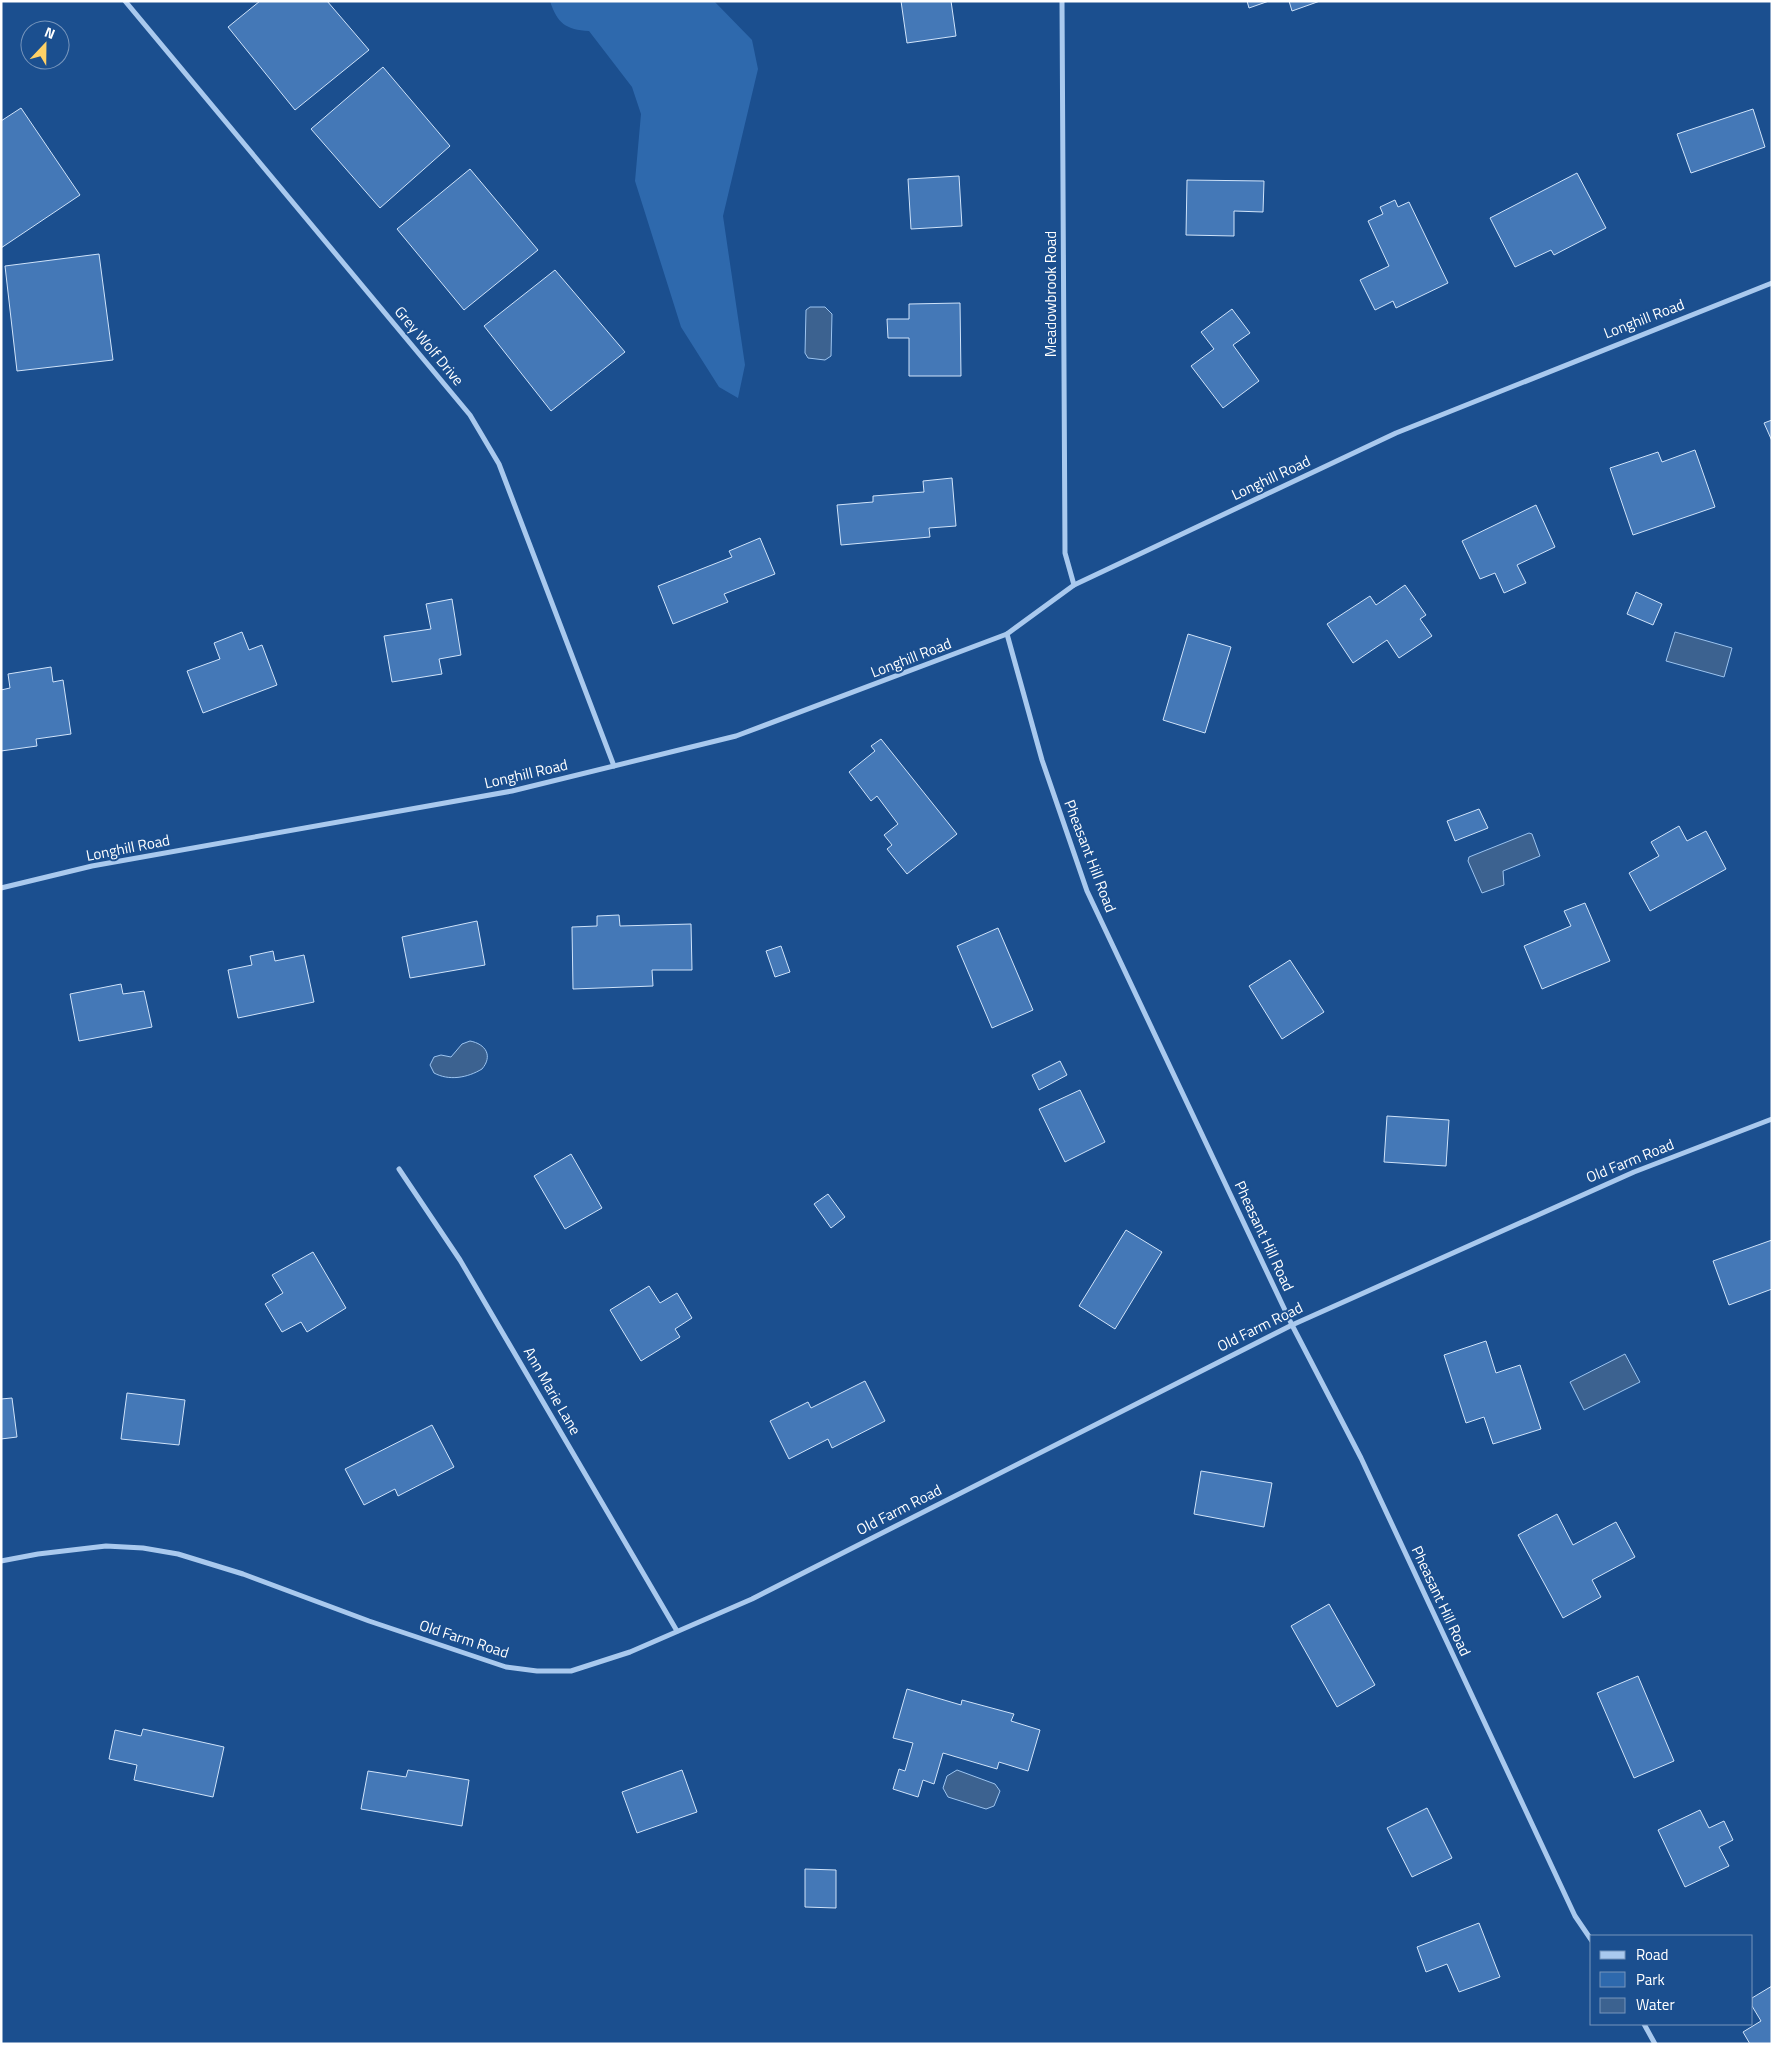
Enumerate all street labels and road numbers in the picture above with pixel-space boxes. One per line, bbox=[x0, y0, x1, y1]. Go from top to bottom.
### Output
street label: Meadowbrook Road bbox=[1039, 231, 1062, 357]
street label: Longhill Road bbox=[1600, 293, 1688, 344]
street label: Grey Wolf Drive bbox=[389, 301, 470, 390]
street label: Longhill Road bbox=[1227, 449, 1314, 506]
street label: Longhill Road bbox=[867, 632, 955, 683]
street label: Longhill Road bbox=[482, 753, 570, 794]
street label: Pheasant Hill Road bbox=[1058, 796, 1123, 916]
street label: Longhill Road bbox=[84, 828, 172, 867]
street label: Old Farm Road bbox=[1582, 1132, 1677, 1189]
street label: Pheasant Hill Road bbox=[1229, 1177, 1300, 1295]
street label: Old Farm Road bbox=[1213, 1296, 1307, 1357]
street label: Ann Marie Lane bbox=[518, 1342, 587, 1439]
street label: Old Farm Road bbox=[852, 1478, 945, 1541]
street label: Pheasant Hill Road bbox=[1406, 1542, 1477, 1660]
street label: Old Farm Road bbox=[416, 1613, 512, 1664]

